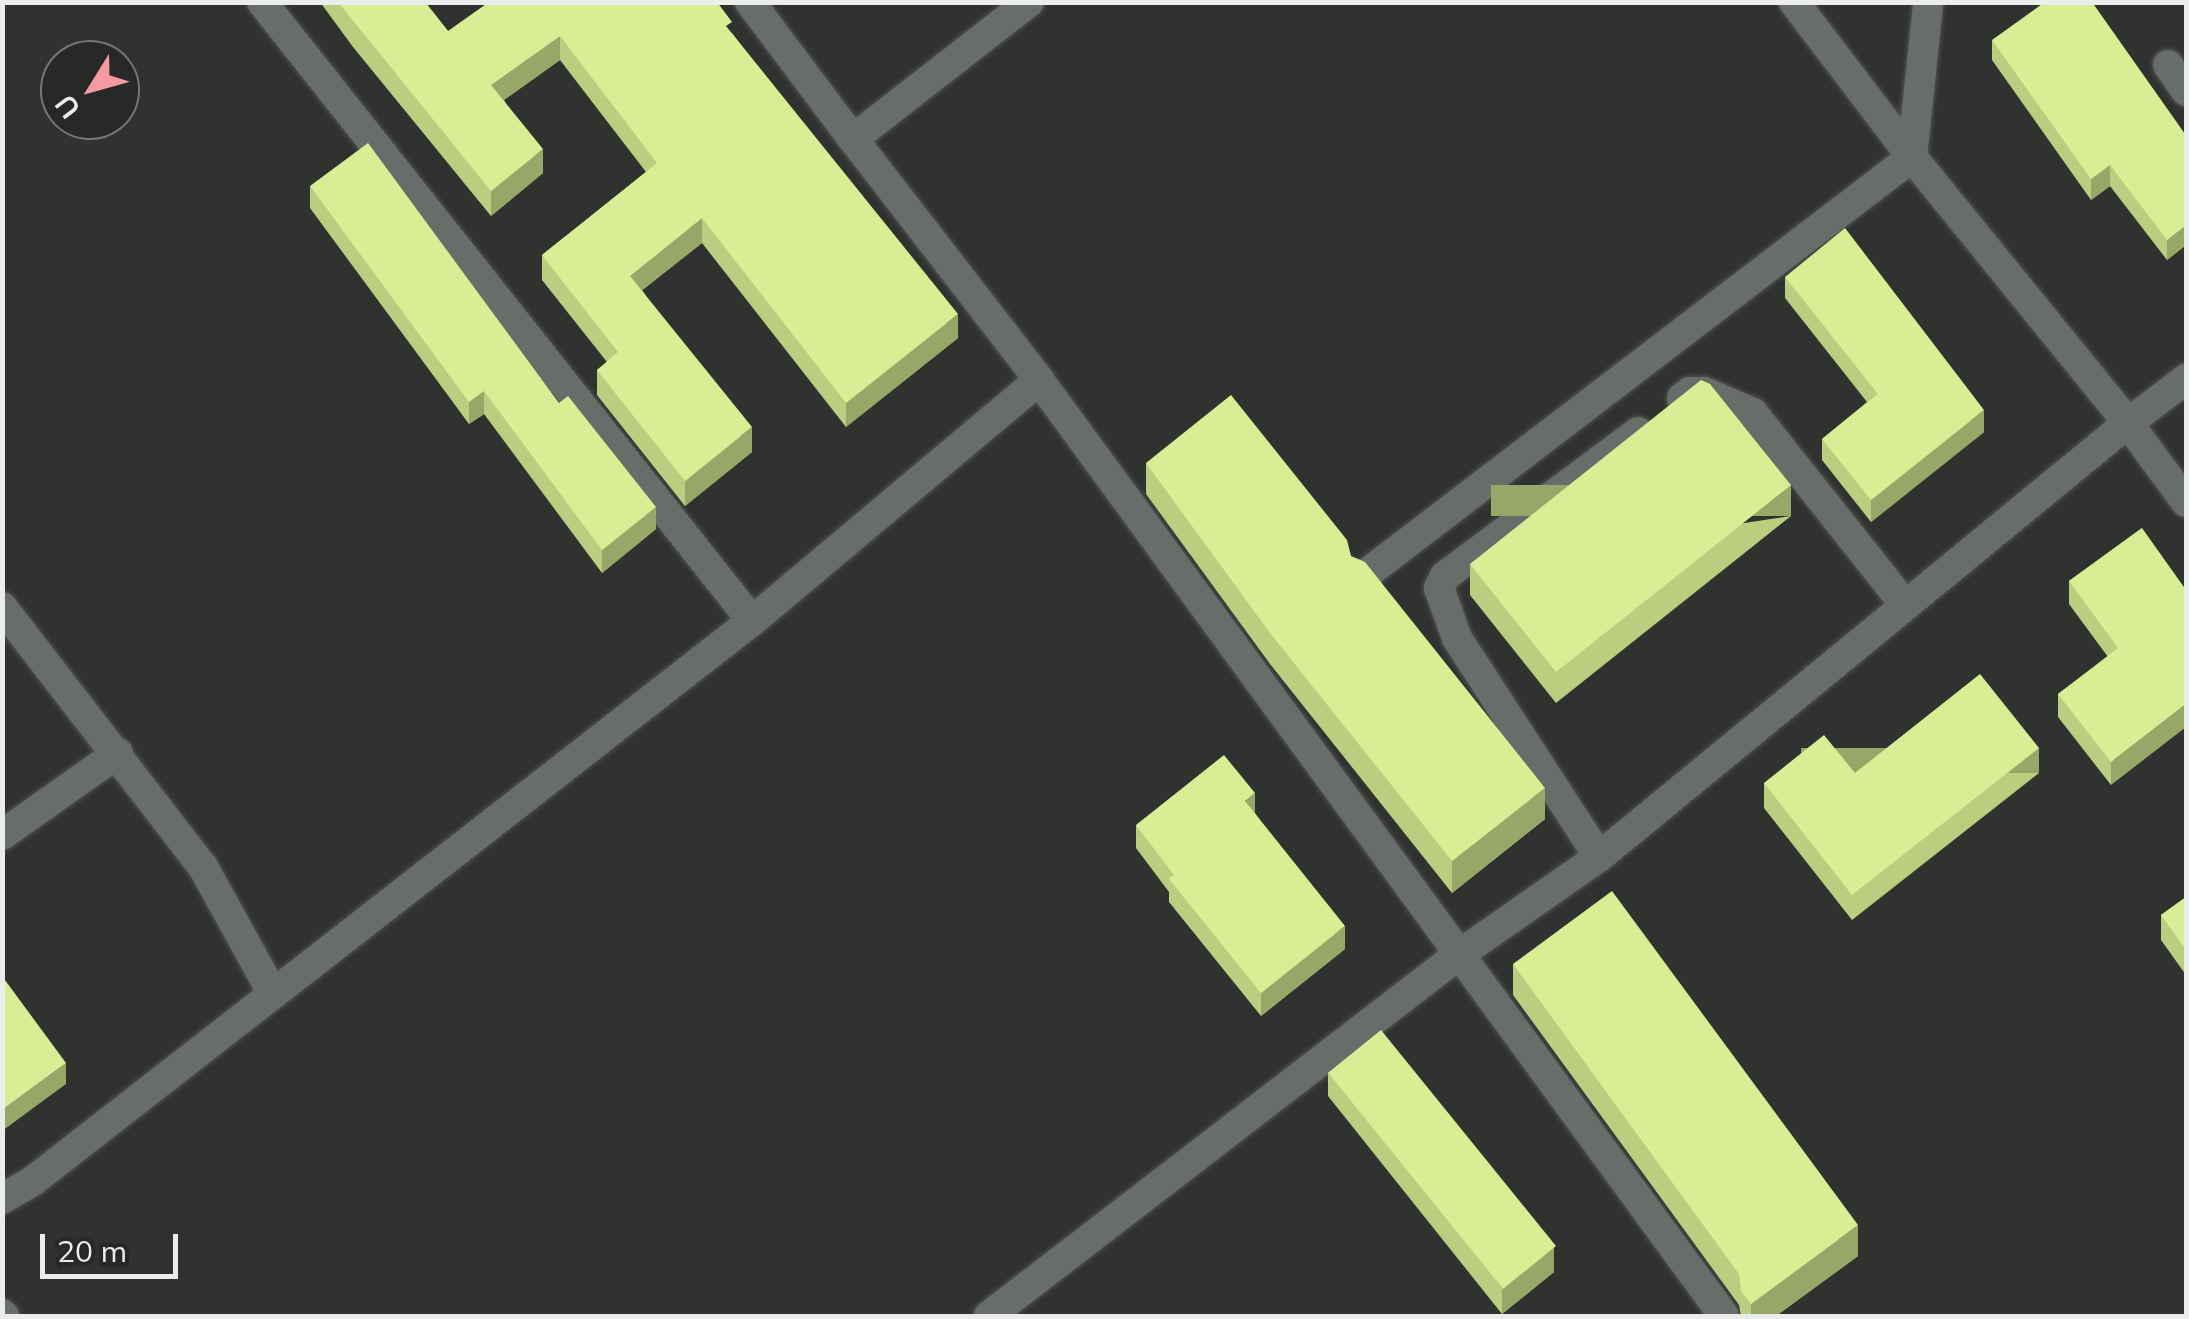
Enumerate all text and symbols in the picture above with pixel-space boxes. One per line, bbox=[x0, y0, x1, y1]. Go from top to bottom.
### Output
north arrow bbox=[40, 40, 140, 140]
text: U bbox=[47, 88, 87, 126]
scale bar bbox=[45, 1214, 182, 1276]
text: 20 m bbox=[57, 1232, 127, 1270]

